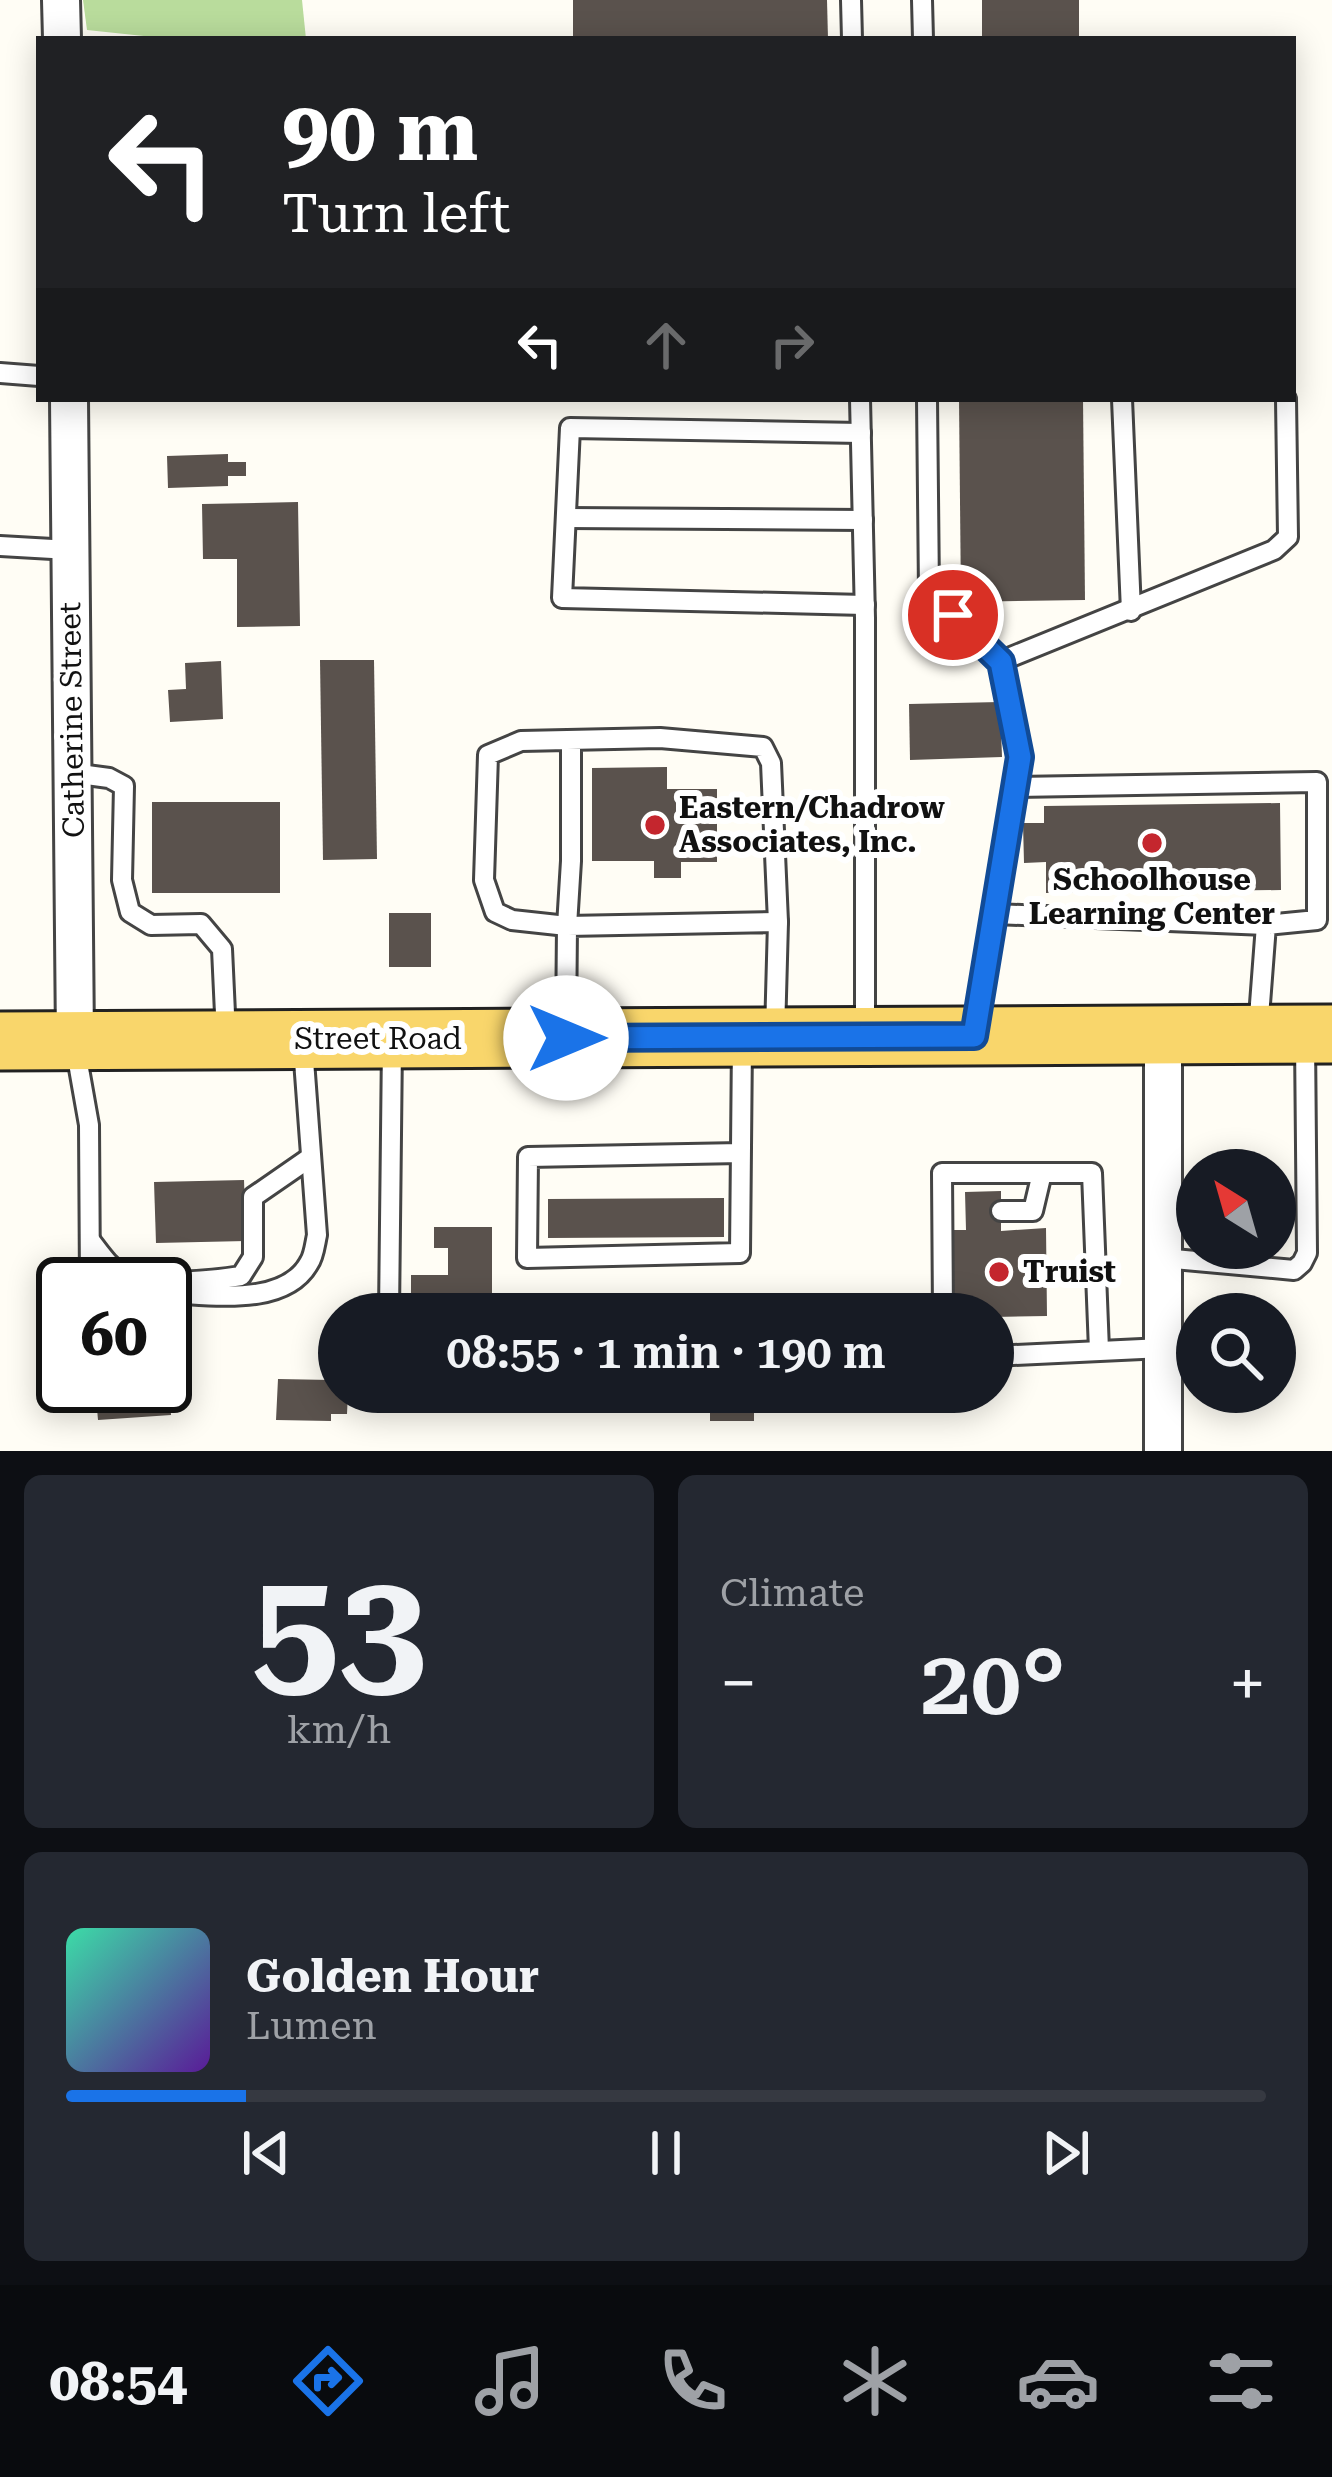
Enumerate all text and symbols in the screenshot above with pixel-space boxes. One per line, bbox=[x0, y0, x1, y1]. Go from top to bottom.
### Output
text: 90 m bbox=[282, 82, 478, 180]
icon: left bbox=[84, 84, 240, 240]
text: Turn left bbox=[282, 182, 510, 245]
icon: left bbox=[507, 312, 573, 378]
icon: ahead bbox=[633, 312, 699, 378]
icon: right bbox=[759, 312, 825, 378]
pin bbox=[902, 564, 1004, 666]
icon: arrive bbox=[920, 582, 986, 648]
street label: Catherine Street bbox=[52, 602, 91, 838]
place label: Eastern/Chadrow Associates, Inc. bbox=[679, 790, 945, 859]
marker: Eastern/Chadrow Associates, Inc. bbox=[642, 812, 668, 838]
marker: Schoolhouse Learning Center bbox=[1139, 830, 1165, 856]
place label: Schoolhouse Learning Center bbox=[1029, 862, 1275, 931]
position arrow bbox=[503, 975, 629, 1101]
street label: Street Road bbox=[294, 1021, 462, 1056]
north arrow bbox=[1176, 1149, 1296, 1269]
map controls bbox=[1176, 1149, 1296, 1413]
place label: Truist bbox=[1023, 1254, 1116, 1289]
speed limit sign: 60 bbox=[36, 1257, 192, 1413]
marker: Truist bbox=[986, 1259, 1012, 1285]
button: search bbox=[1176, 1293, 1296, 1413]
text: 08:55 · 1 min · 190 m bbox=[446, 1326, 886, 1379]
text: 53 bbox=[252, 1537, 426, 1720]
text: Climate bbox=[720, 1570, 864, 1616]
text: 20° bbox=[920, 1631, 1066, 1736]
text: − bbox=[720, 1645, 757, 1722]
text: + bbox=[1229, 1645, 1266, 1722]
text: km/h bbox=[287, 1707, 391, 1753]
text: Golden Hour bbox=[246, 1950, 539, 2003]
text: Lumen bbox=[246, 2003, 377, 2049]
icon: previous bbox=[233, 2120, 299, 2186]
icon: pause bbox=[633, 2120, 699, 2186]
icon: next bbox=[1033, 2120, 1099, 2186]
icon: directions bbox=[286, 2339, 370, 2423]
icon: music bbox=[468, 2339, 552, 2423]
icon: phone bbox=[651, 2339, 735, 2423]
icon: climate bbox=[833, 2339, 917, 2423]
icon: car bbox=[1016, 2339, 1100, 2423]
icon: filters bbox=[1199, 2339, 1283, 2423]
text: 08:54 bbox=[49, 2350, 187, 2413]

